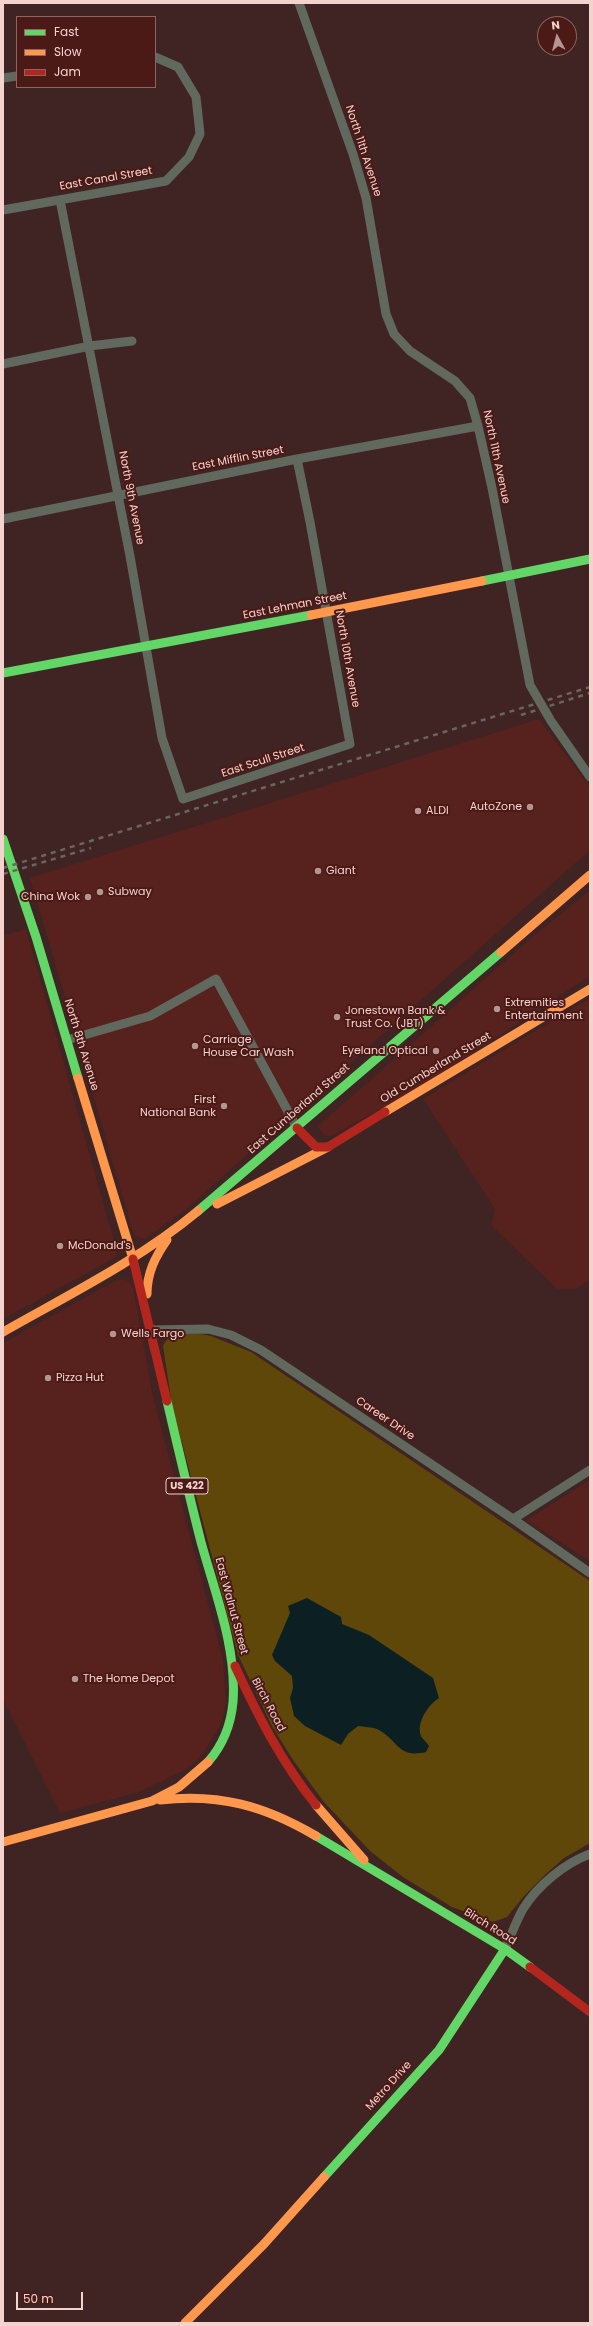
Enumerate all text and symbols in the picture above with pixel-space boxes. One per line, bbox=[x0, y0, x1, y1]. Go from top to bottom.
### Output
legend bbox=[16, 16, 156, 88]
north arrow bbox=[537, 16, 577, 56]
text: N bbox=[551, 17, 561, 34]
text: Fast bbox=[54, 23, 79, 40]
text: Slow bbox=[54, 43, 82, 60]
text: Jam bbox=[54, 63, 81, 80]
street label: North 11th Avenue bbox=[342, 104, 384, 198]
street label: East Canal Street bbox=[59, 164, 153, 194]
street label: North 11th Avenue bbox=[480, 409, 512, 505]
street label: East Mifflin Street bbox=[191, 444, 285, 474]
street label: North 9th Avenue bbox=[115, 450, 147, 546]
street label: East Lehman Street bbox=[242, 589, 348, 623]
street label: North 10th Avenue bbox=[332, 609, 362, 709]
street label: East Scull Street bbox=[220, 741, 306, 781]
place label: AutoZone bbox=[470, 800, 522, 814]
marker: AutoZone bbox=[525, 802, 535, 812]
place label: ALDI bbox=[426, 804, 449, 818]
marker: ALDI bbox=[413, 806, 423, 816]
place label: Giant bbox=[326, 864, 356, 878]
marker: Giant bbox=[313, 866, 323, 876]
place label: Subway bbox=[108, 885, 152, 899]
marker: Subway bbox=[95, 887, 105, 897]
place label: China Wok bbox=[21, 890, 80, 904]
marker: China Wok bbox=[83, 892, 93, 902]
place label: Extremities Entertainment bbox=[505, 996, 583, 1022]
street label: North 8th Avenue bbox=[61, 998, 101, 1092]
place label: Jonestown Bank & Trust Co. (JBT) bbox=[345, 1004, 445, 1030]
marker: Extremities Entertainment bbox=[492, 1004, 502, 1014]
marker: Jonestown Bank & Trust Co. (JBT) bbox=[332, 1012, 342, 1022]
street label: Old Cumberland Street bbox=[378, 1030, 494, 1106]
place label: Carriage House Car Wash bbox=[203, 1033, 294, 1059]
marker: Carriage House Car Wash bbox=[190, 1041, 200, 1051]
place label: Eyeland Optical bbox=[342, 1044, 428, 1058]
marker: Eyeland Optical bbox=[431, 1046, 441, 1056]
street label: East Cumberland Street bbox=[245, 1061, 353, 1157]
place label: First National Bank bbox=[140, 1093, 216, 1119]
marker: First National Bank bbox=[219, 1101, 229, 1111]
place label: McDonald's bbox=[68, 1239, 131, 1253]
marker: McDonald's bbox=[55, 1241, 65, 1251]
place label: Wells Fargo bbox=[121, 1327, 184, 1341]
marker: Wells Fargo bbox=[108, 1329, 118, 1339]
place label: Pizza Hut bbox=[56, 1371, 104, 1385]
marker: Pizza Hut bbox=[43, 1373, 53, 1383]
street label: Career Drive bbox=[353, 1394, 417, 1444]
road number: US 422 bbox=[166, 1478, 208, 1494]
street label: East Walnut Street bbox=[212, 1556, 250, 1656]
place label: The Home Depot bbox=[83, 1672, 175, 1686]
marker: The Home Depot bbox=[70, 1674, 80, 1684]
street label: Birch Road bbox=[248, 1676, 288, 1734]
street label: Birch Road bbox=[462, 1906, 518, 1948]
street label: Metro Drive bbox=[363, 2059, 415, 2113]
scale bar bbox=[18, 2284, 85, 2310]
text: 50 m bbox=[23, 2290, 54, 2307]

